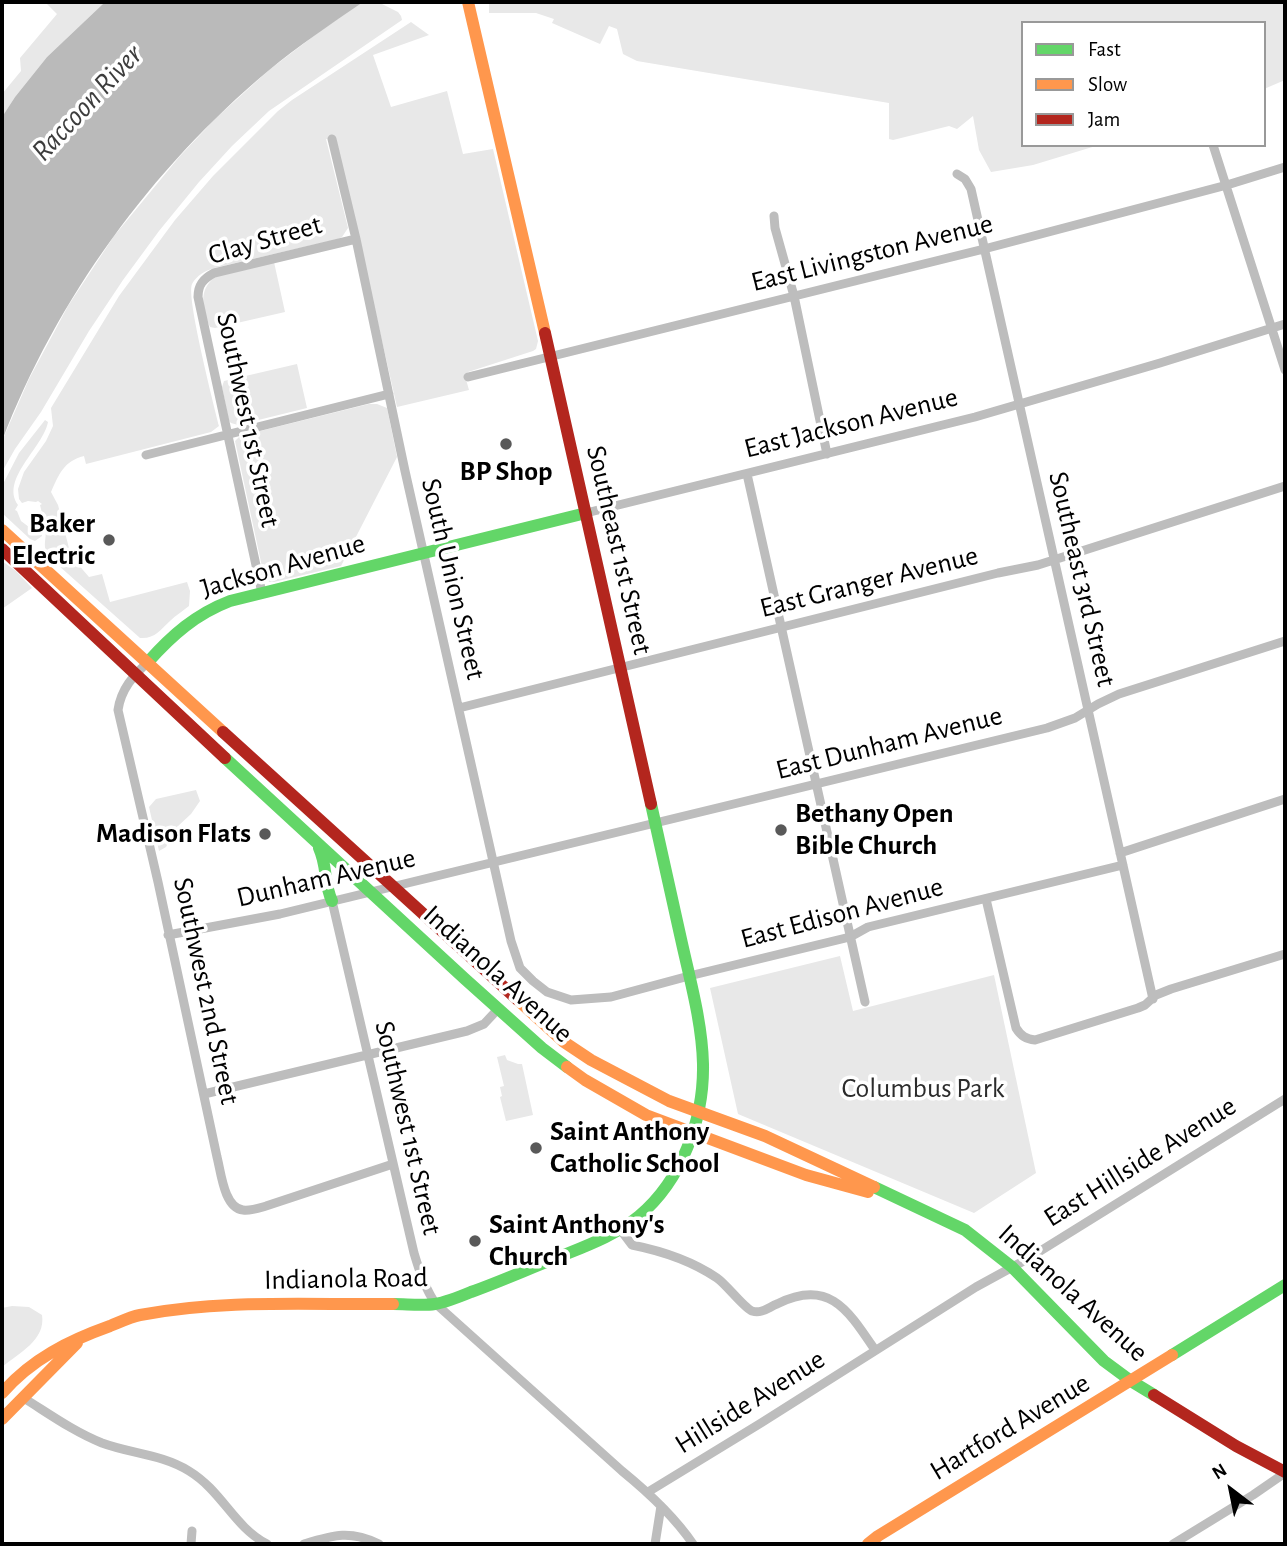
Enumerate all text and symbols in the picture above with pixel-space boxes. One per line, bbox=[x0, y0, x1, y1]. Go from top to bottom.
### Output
legend bbox=[1021, 21, 1266, 147]
water label: Raccoon River bbox=[24, 37, 150, 169]
text: Fast bbox=[1088, 39, 1121, 60]
text: Slow bbox=[1088, 74, 1127, 95]
text: Jam bbox=[1088, 109, 1120, 130]
street label: East Livingston Avenue bbox=[748, 207, 996, 299]
street label: Clay Street bbox=[204, 208, 326, 272]
street label: Southwest 1st Street bbox=[209, 310, 287, 530]
street label: East Jackson Avenue bbox=[741, 380, 961, 466]
marker: BP Shop bbox=[498, 436, 514, 452]
street label: Southeast 1st Street bbox=[579, 442, 659, 658]
place label: BP Shop bbox=[460, 455, 552, 489]
street label: Southeast 3rd Street bbox=[1041, 468, 1123, 690]
street label: South Union Street bbox=[414, 475, 492, 683]
place label: Baker Electric bbox=[12, 507, 95, 573]
street label: Jackson Avenue bbox=[197, 527, 369, 605]
marker: Baker Electric bbox=[101, 532, 117, 548]
street label: East Granger Avenue bbox=[756, 539, 982, 625]
street label: East Dunham Avenue bbox=[772, 699, 1006, 787]
place label: Bethany Open Bible Church bbox=[795, 797, 954, 863]
place label: Madison Flats bbox=[96, 817, 251, 851]
marker: Bethany Open Bible Church bbox=[773, 822, 789, 838]
marker: Madison Flats bbox=[257, 826, 273, 842]
street label: Dunham Avenue bbox=[233, 841, 419, 915]
street label: East Edison Avenue bbox=[737, 870, 947, 956]
street label: Southwest 2nd Street bbox=[166, 874, 246, 1108]
street label: Indianola Avenue bbox=[416, 898, 580, 1050]
street label: Southwest 1st Street bbox=[367, 1018, 449, 1238]
park label: Columbus Park bbox=[841, 1072, 1005, 1106]
street label: East Hillside Avenue bbox=[1038, 1089, 1242, 1235]
place label: Saint Anthony Catholic School bbox=[550, 1115, 720, 1181]
marker: Saint Anthony Catholic School bbox=[528, 1140, 544, 1156]
place label: Saint Anthony's Church bbox=[489, 1208, 665, 1274]
street label: Indianola Avenue bbox=[991, 1217, 1155, 1369]
marker: Saint Anthony's Church bbox=[467, 1233, 483, 1249]
street label: Indianola Road bbox=[264, 1261, 428, 1297]
street label: Hillside Avenue bbox=[669, 1343, 831, 1461]
street label: Hartford Avenue bbox=[924, 1366, 1096, 1488]
north arrow bbox=[1196, 1455, 1266, 1525]
text: N bbox=[1209, 1460, 1230, 1483]

